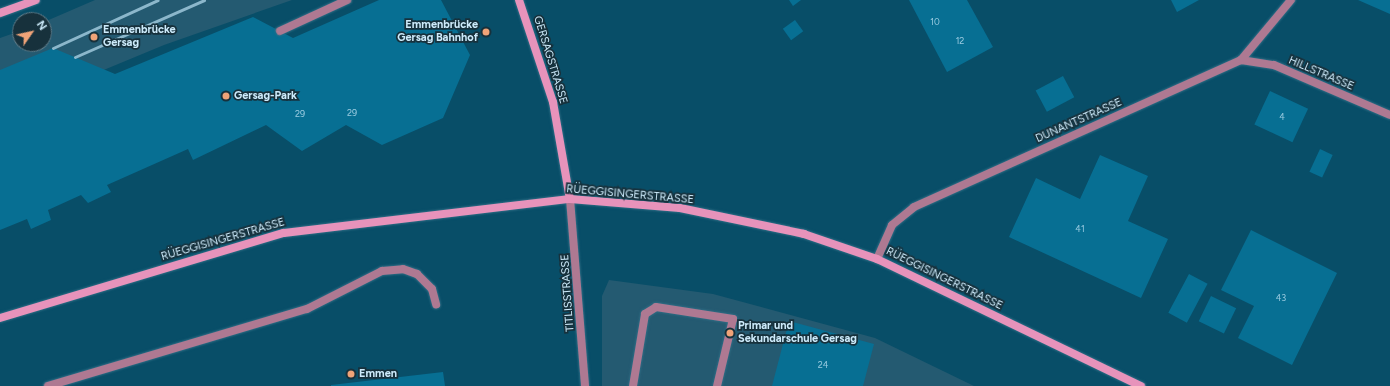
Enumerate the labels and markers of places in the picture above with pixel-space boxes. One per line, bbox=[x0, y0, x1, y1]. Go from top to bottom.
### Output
place label: Emmenbrücke Gersag Bahnhof bbox=[397, 19, 478, 45]
place label: Emmenbrücke Gersag bbox=[103, 24, 176, 50]
marker: Emmenbrücke Gersag Bahnhof bbox=[481, 27, 491, 37]
marker: Emmenbrücke Gersag bbox=[88, 31, 100, 43]
place label: Gersag-Park bbox=[234, 89, 297, 103]
marker: Gersag-Park bbox=[221, 91, 231, 101]
place label: Primar und Sekundarschule Gersag bbox=[738, 320, 857, 346]
marker: Primar und Sekundarschule Gersag bbox=[725, 328, 735, 338]
place label: Emmen bbox=[359, 367, 397, 381]
marker: Emmen bbox=[346, 369, 356, 379]

